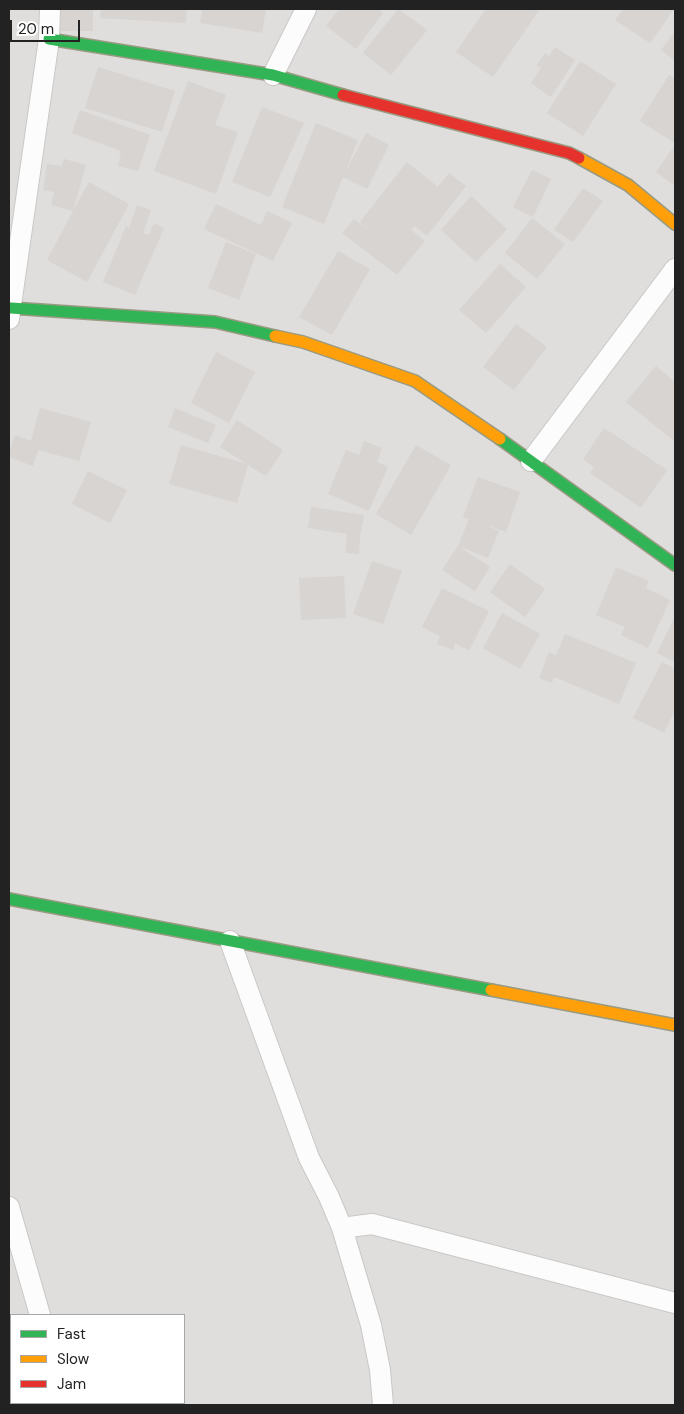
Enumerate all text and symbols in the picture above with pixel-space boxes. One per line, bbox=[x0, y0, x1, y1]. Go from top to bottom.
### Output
scale bar bbox=[12, 10, 82, 42]
text: 20 m bbox=[18, 19, 54, 39]
legend bbox=[10, 1314, 185, 1404]
text: Fast bbox=[57, 1324, 86, 1344]
text: Slow bbox=[57, 1349, 89, 1369]
text: Jam bbox=[57, 1374, 86, 1394]

